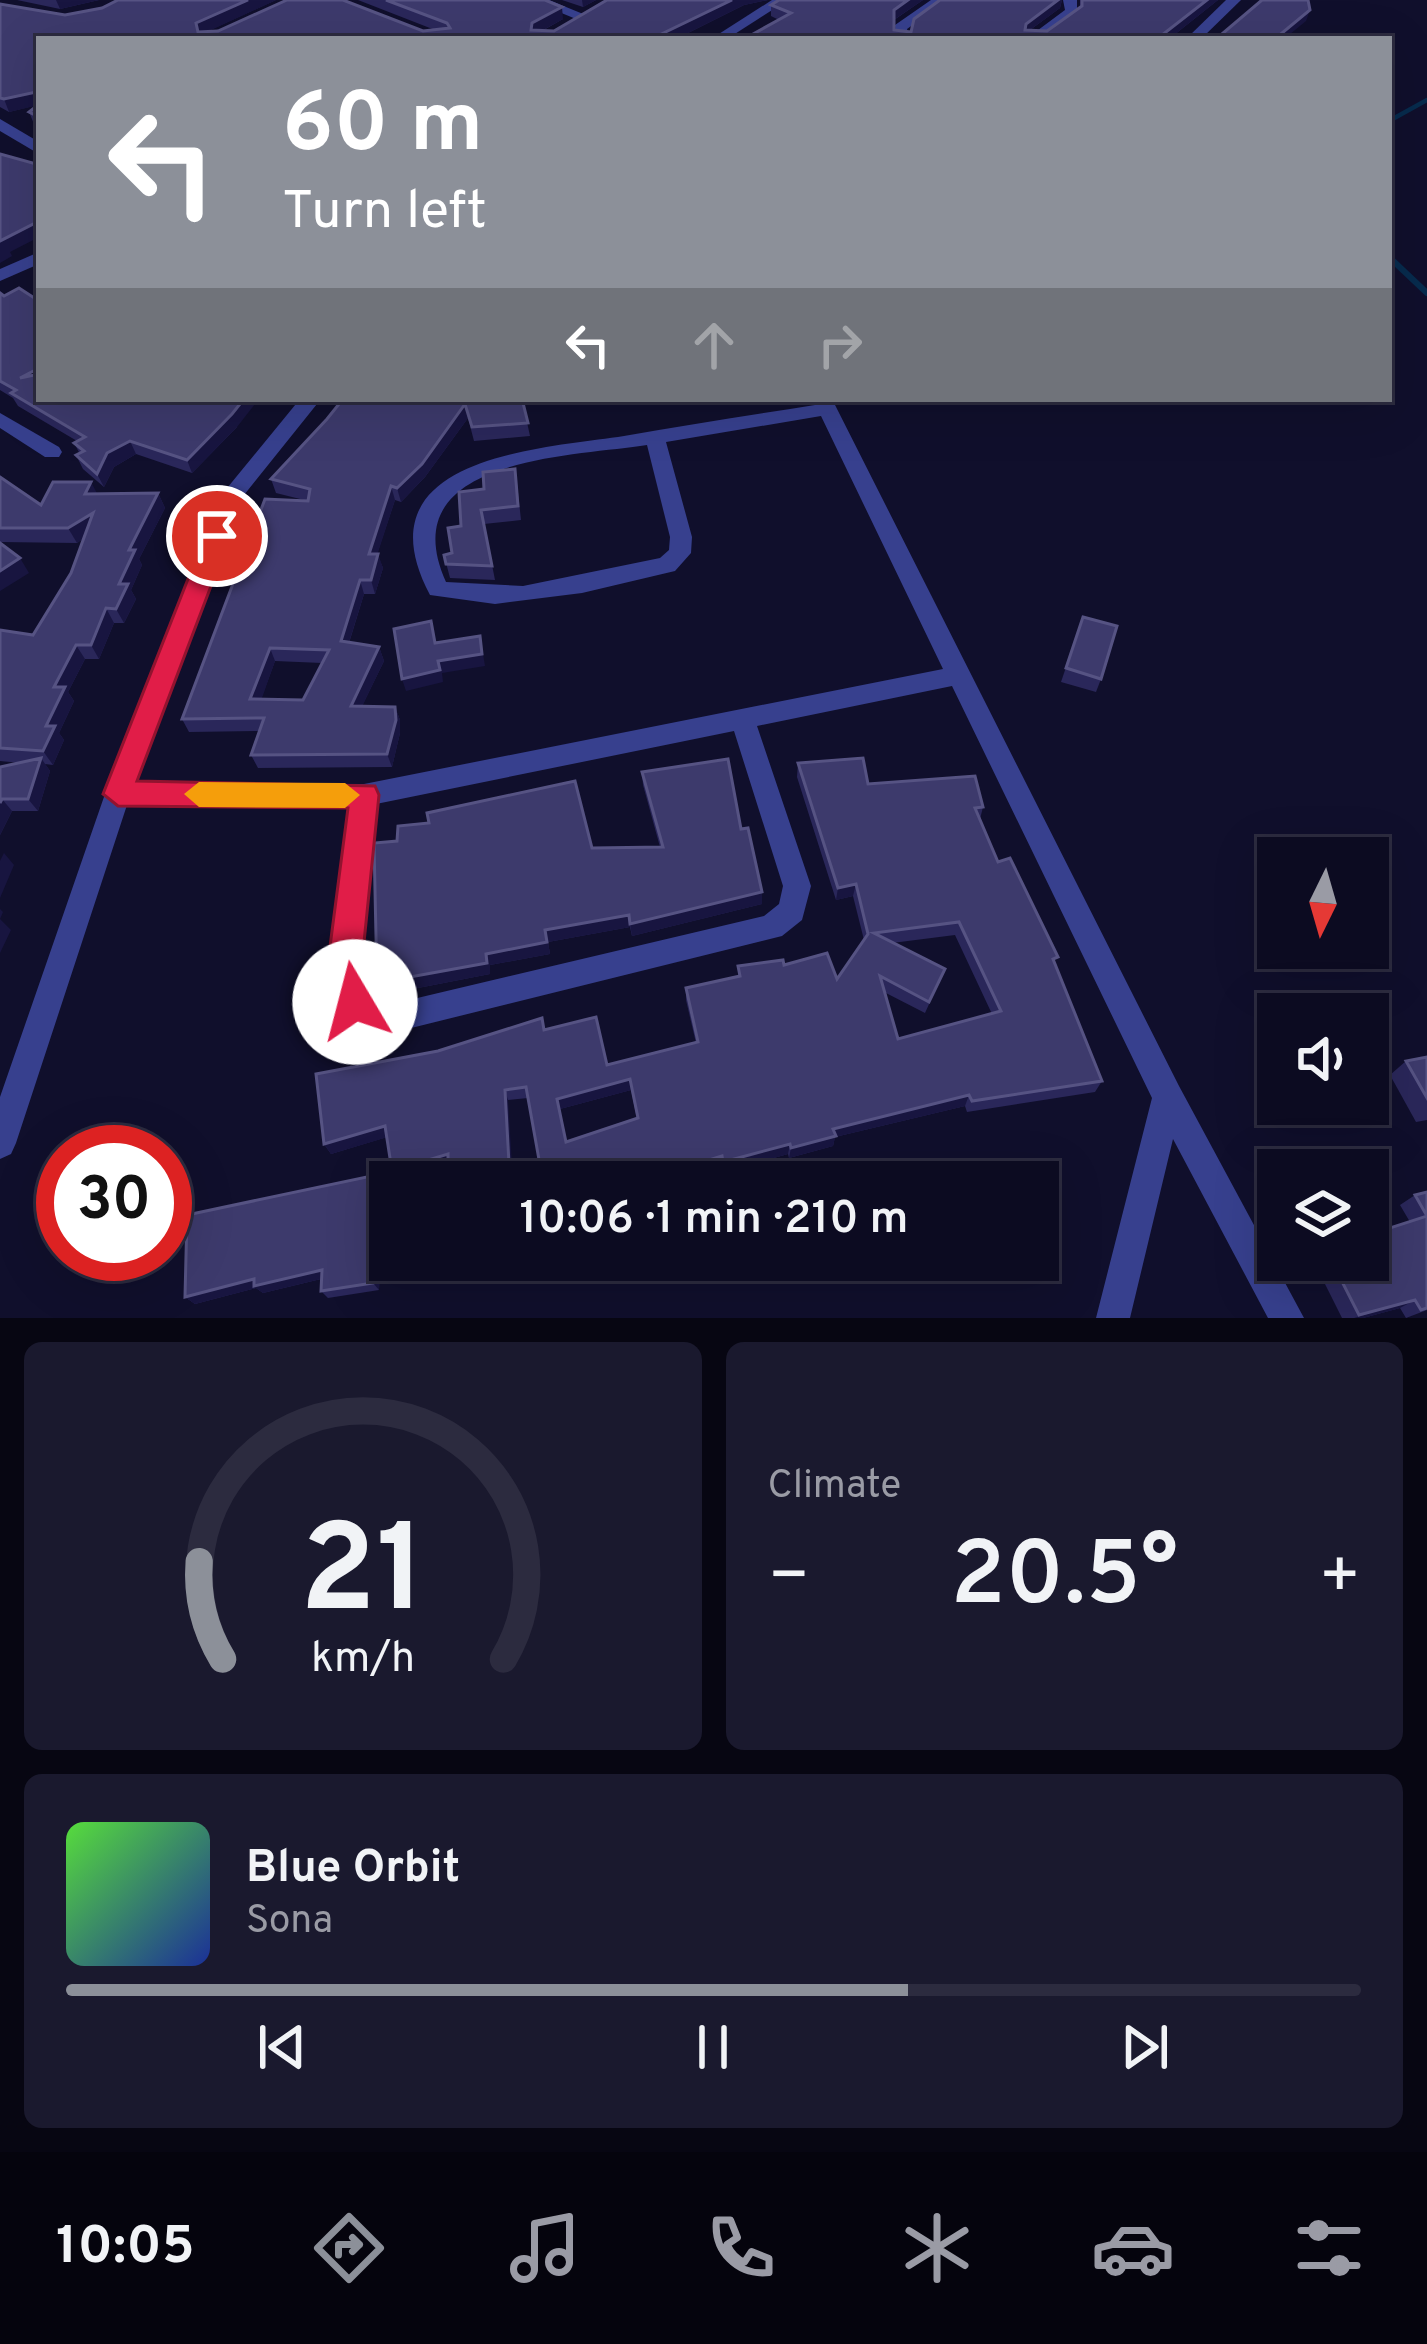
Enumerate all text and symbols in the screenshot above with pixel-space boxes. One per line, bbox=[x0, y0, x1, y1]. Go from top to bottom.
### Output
text: 60 m bbox=[282, 75, 483, 181]
icon: left bbox=[84, 84, 240, 240]
text: Turn left bbox=[282, 179, 487, 248]
icon: left bbox=[555, 312, 621, 378]
icon: ahead bbox=[681, 312, 747, 378]
icon: right bbox=[807, 312, 873, 378]
pin bbox=[166, 485, 268, 587]
icon: arrive bbox=[184, 503, 250, 569]
north arrow bbox=[1257, 837, 1389, 969]
map controls bbox=[1257, 837, 1389, 1281]
position arrow bbox=[292, 939, 418, 1065]
button: sound bbox=[1257, 993, 1389, 1125]
speed limit sign: 30 bbox=[36, 1125, 192, 1281]
button: layers bbox=[1257, 1149, 1389, 1281]
text: 10:06 · 1 min · 210 m bbox=[519, 1192, 909, 1249]
text: Climate bbox=[768, 1463, 901, 1512]
text: 21 bbox=[300, 1498, 426, 1656]
text: 20.5° bbox=[950, 1523, 1178, 1636]
text: − bbox=[768, 1538, 810, 1621]
text: + bbox=[1318, 1538, 1361, 1621]
text: km/h bbox=[311, 1633, 415, 1687]
text: Blue Orbit bbox=[246, 1841, 460, 1898]
text: Sona bbox=[246, 1898, 333, 1947]
icon: previous bbox=[249, 2014, 315, 2080]
icon: pause bbox=[680, 2014, 746, 2080]
icon: next bbox=[1112, 2014, 1178, 2080]
icon: directions bbox=[307, 2206, 391, 2290]
icon: music bbox=[503, 2206, 587, 2290]
icon: phone bbox=[699, 2206, 783, 2290]
icon: climate bbox=[895, 2206, 979, 2290]
icon: car bbox=[1091, 2206, 1175, 2290]
icon: filters bbox=[1287, 2206, 1371, 2290]
text: 10:05 bbox=[56, 2214, 195, 2283]

